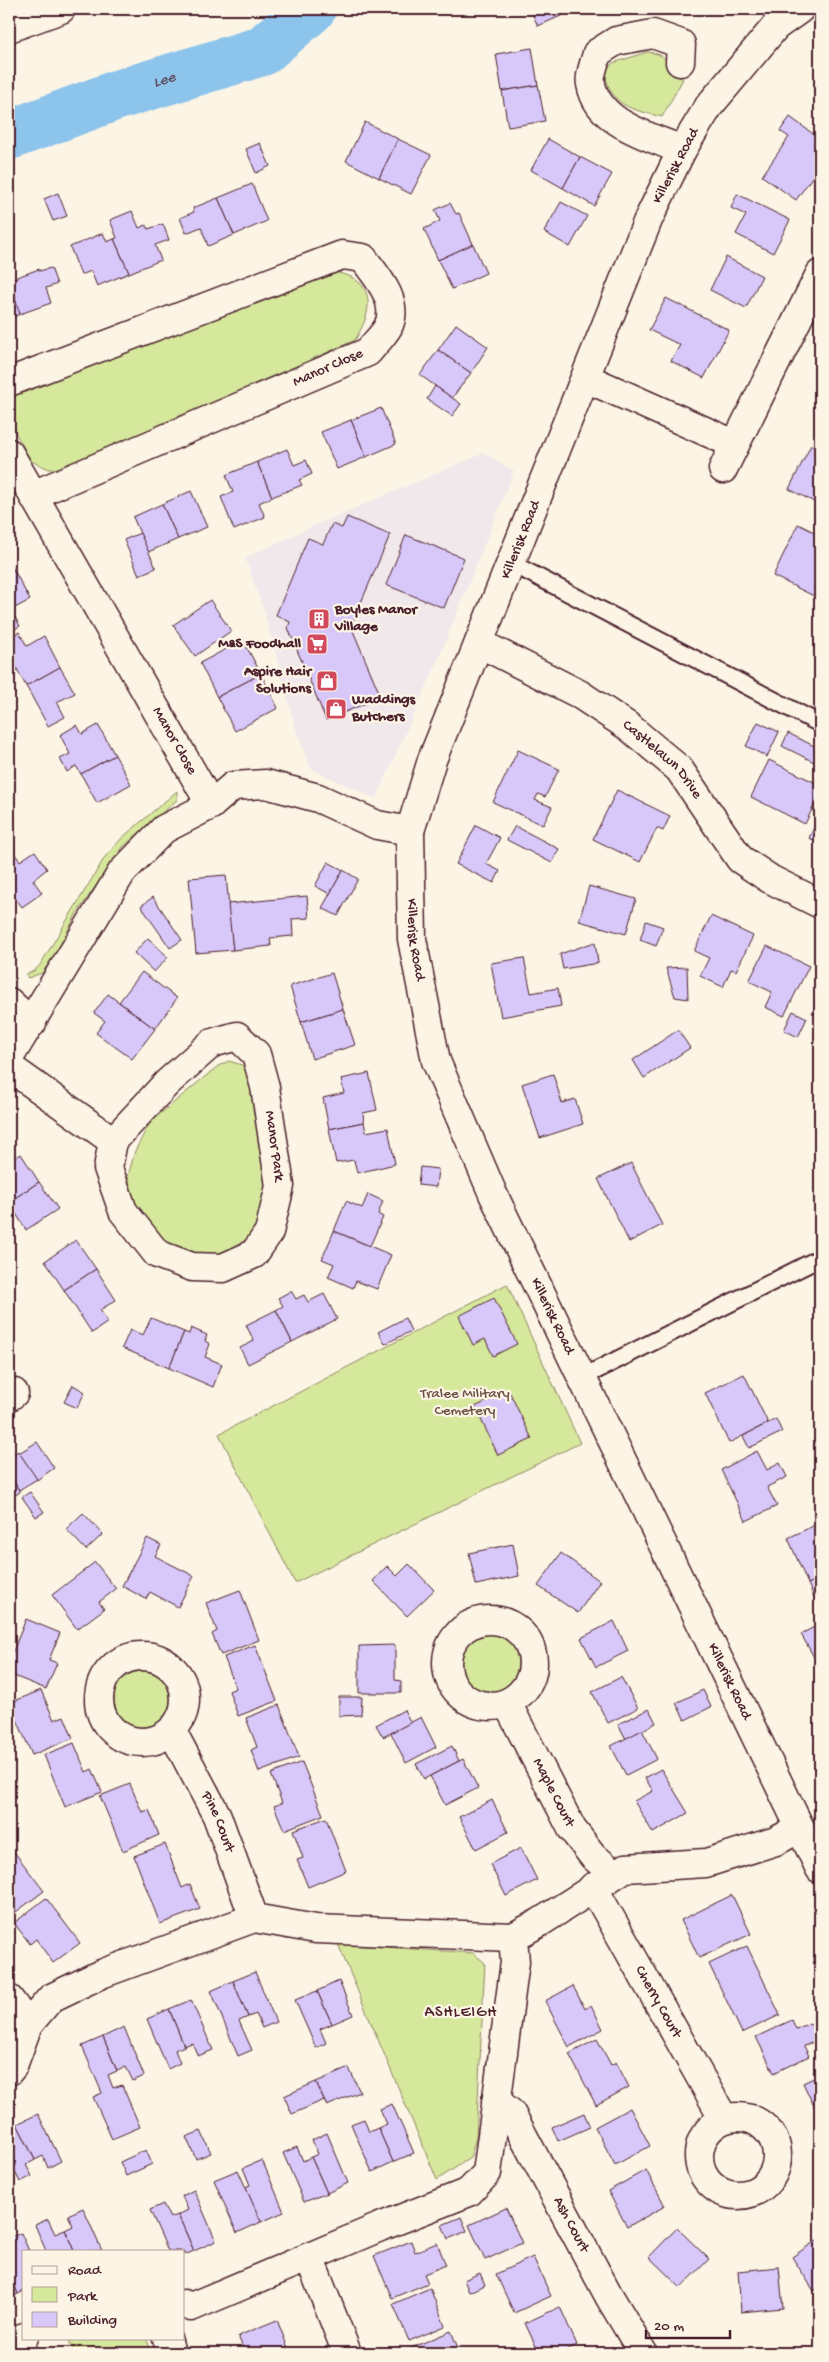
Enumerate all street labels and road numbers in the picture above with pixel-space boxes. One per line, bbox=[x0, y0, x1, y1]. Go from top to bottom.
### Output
street label: Killerisk Road bbox=[649, 124, 704, 207]
street label: Manor Close bbox=[290, 344, 366, 391]
street label: Killerisk Road bbox=[497, 497, 545, 582]
street label: Manor Close bbox=[148, 704, 201, 778]
street label: Castlelawn Drive bbox=[619, 716, 706, 803]
street label: Killerisk Road bbox=[402, 898, 429, 983]
street label: Manor Park bbox=[260, 1110, 288, 1184]
street label: Killerisk Road bbox=[526, 1275, 579, 1359]
street label: Killerisk Road bbox=[703, 1640, 756, 1724]
street label: Maple Court bbox=[528, 1755, 579, 1832]
street label: Pine Court bbox=[196, 1788, 239, 1857]
street label: Cherry Court bbox=[630, 1963, 686, 2043]
street label: Ash Court bbox=[549, 2194, 594, 2257]

